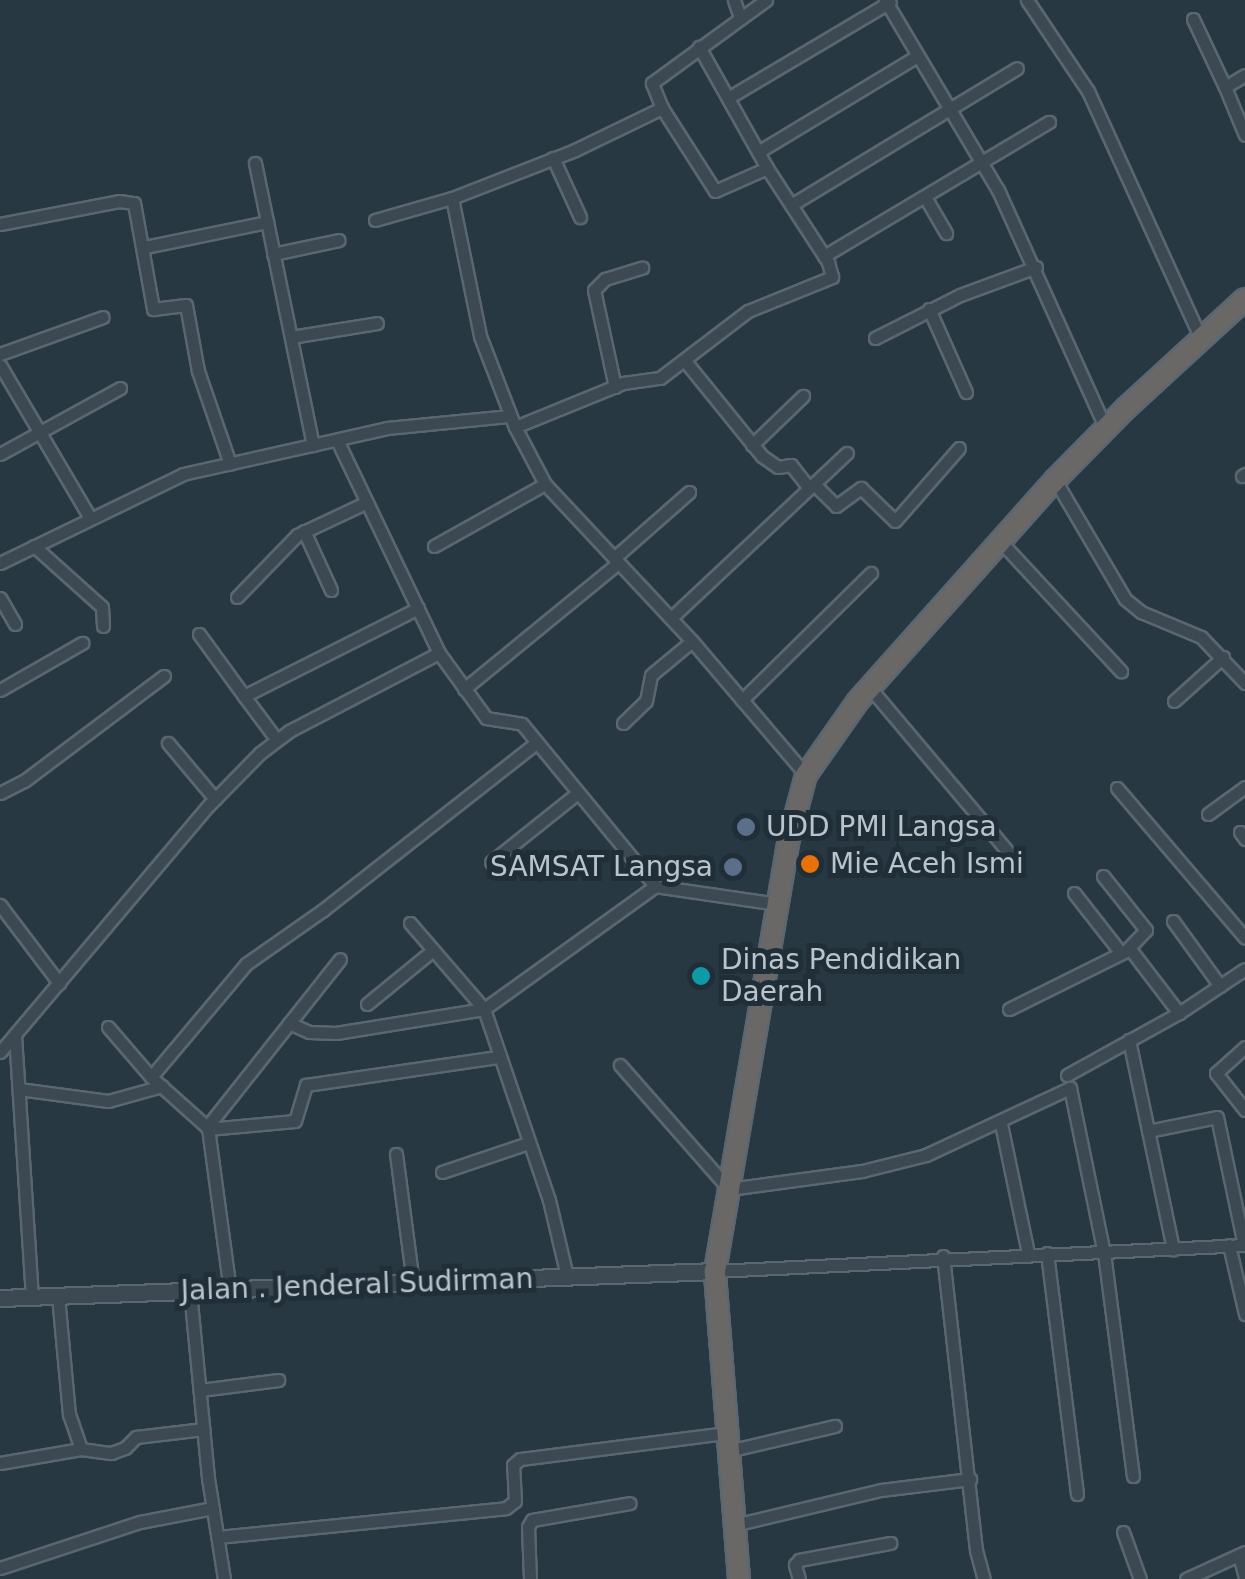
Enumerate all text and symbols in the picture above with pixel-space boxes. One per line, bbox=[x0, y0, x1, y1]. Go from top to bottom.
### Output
place label: UDD PMI Langsa bbox=[766, 810, 997, 844]
marker: UDD PMI Langsa bbox=[735, 816, 757, 838]
place label: Mie Aceh Ismi bbox=[830, 847, 1024, 881]
place label: SAMSAT Langsa bbox=[490, 850, 713, 884]
marker: Mie Aceh Ismi bbox=[799, 853, 821, 875]
marker: SAMSAT Langsa bbox=[722, 856, 744, 878]
place label: Dinas Pendidikan Daerah bbox=[721, 943, 961, 1009]
marker: Dinas Pendidikan Daerah bbox=[690, 965, 712, 987]
street label: Jalan . Jenderal Sudirman bbox=[180, 1262, 534, 1308]

